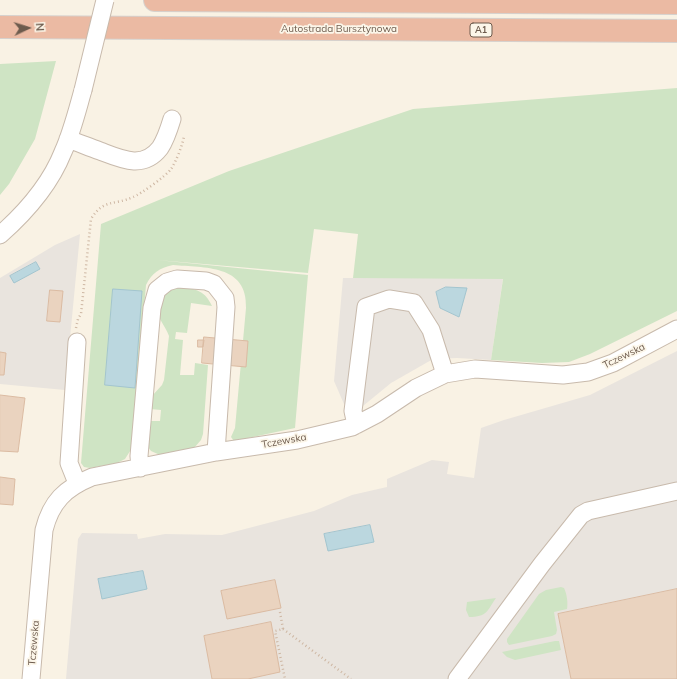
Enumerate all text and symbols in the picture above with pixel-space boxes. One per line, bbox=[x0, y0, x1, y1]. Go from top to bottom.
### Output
north arrow bbox=[8, 8, 48, 48]
text: N bbox=[33, 23, 47, 32]
street label: Autostrada Bursztynowa bbox=[281, 23, 397, 35]
road number: A1 bbox=[470, 23, 492, 37]
street label: Tczewska bbox=[601, 341, 647, 371]
street label: Tczewska bbox=[261, 431, 307, 451]
street label: Tczewska bbox=[26, 620, 42, 666]

